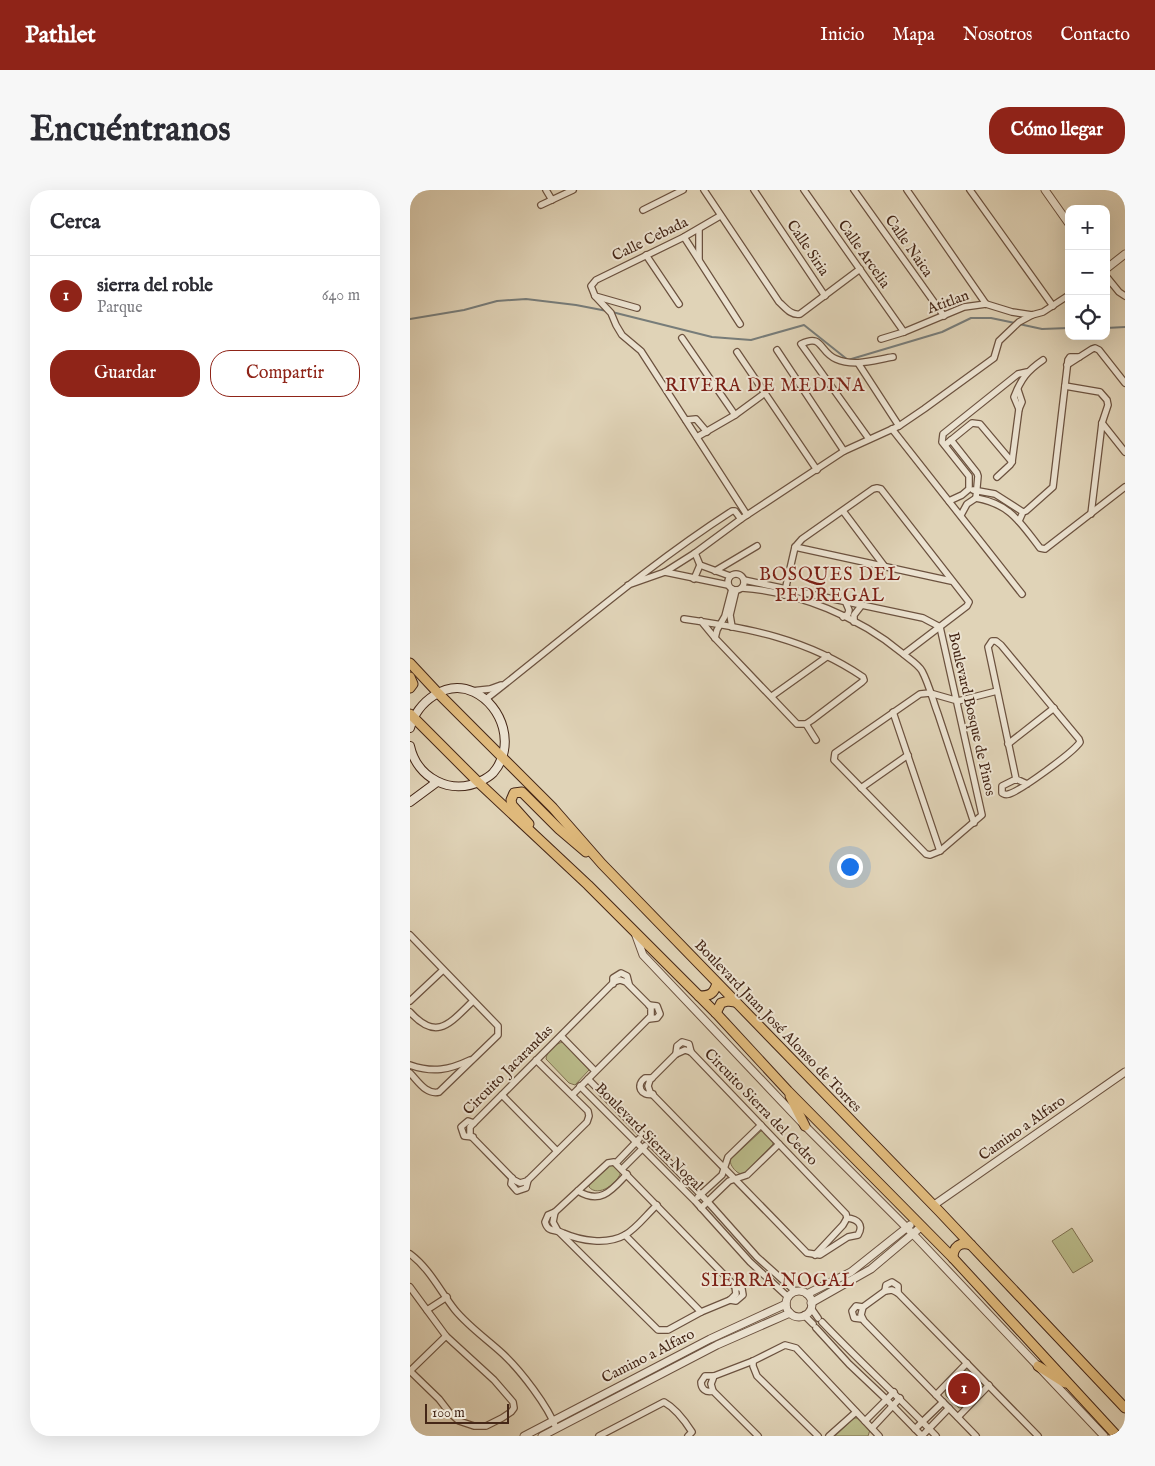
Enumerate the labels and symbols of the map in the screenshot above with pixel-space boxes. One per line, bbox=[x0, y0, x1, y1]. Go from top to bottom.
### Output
street label: Calle Naica bbox=[881, 211, 938, 281]
street label: Calle Cebada bbox=[609, 212, 692, 266]
street label: Calle Siria bbox=[782, 216, 834, 280]
street label: Calle Arcelia bbox=[834, 216, 895, 292]
street label: Atitlan bbox=[924, 286, 971, 319]
district label: RIVERA DE MEDINA bbox=[665, 375, 865, 398]
district label: BOSQUES DEL PEDREGAL bbox=[759, 564, 901, 608]
street label: Boulevard Bosque de Pinos bbox=[944, 630, 1000, 798]
your location bbox=[837, 854, 863, 880]
street label: Boulevard Juan José Alonso de Torres bbox=[690, 936, 866, 1116]
street label: Circuito Jacarandas bbox=[459, 1021, 557, 1119]
street label: Circuito Sierra del Cedro bbox=[700, 1044, 822, 1170]
street label: Boulevard Sierra Nogal bbox=[591, 1079, 708, 1196]
street label: Camino a Alfaro bbox=[975, 1091, 1069, 1165]
district label: SIERRA NOGAL bbox=[701, 1270, 855, 1293]
street label: Camino a Alfaro bbox=[598, 1324, 698, 1388]
pin: 1 bbox=[948, 1370, 980, 1408]
scale bar bbox=[425, 1401, 509, 1424]

